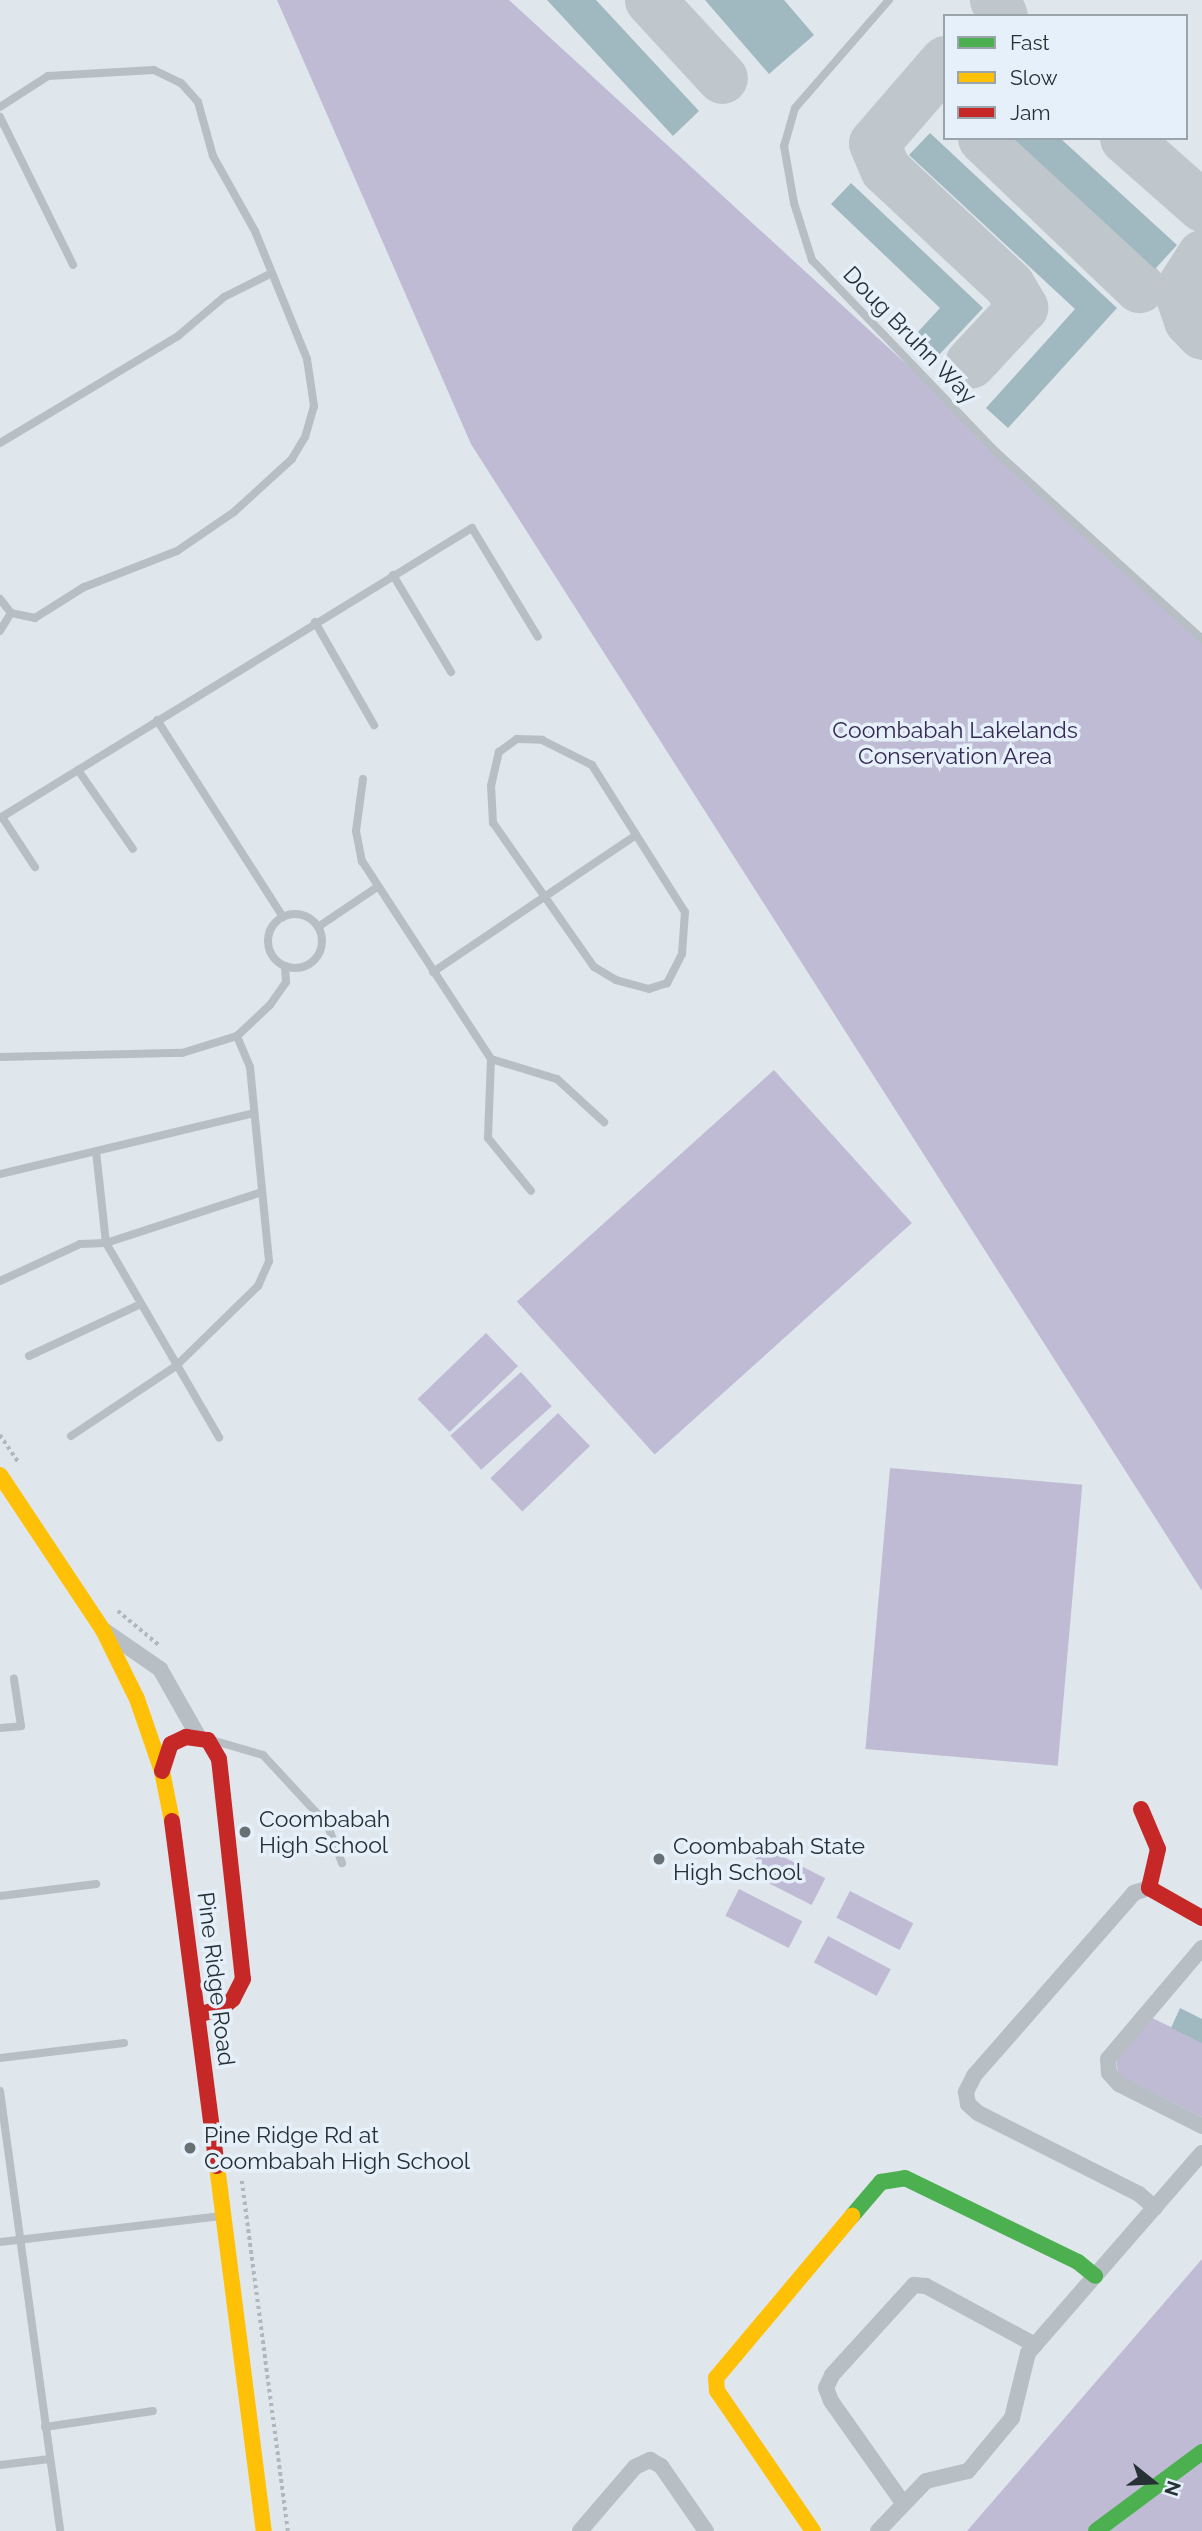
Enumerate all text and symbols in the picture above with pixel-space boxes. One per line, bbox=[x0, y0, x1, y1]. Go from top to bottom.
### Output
legend bbox=[943, 14, 1188, 140]
text: Fast bbox=[1010, 30, 1050, 55]
text: Slow bbox=[1010, 65, 1058, 90]
text: Jam bbox=[1010, 100, 1051, 125]
street label: Doug Bruhn Way bbox=[837, 260, 983, 410]
park label: Coombabah Lakelands Conservation Area bbox=[832, 716, 1078, 770]
place label: Coombabah High School bbox=[259, 1805, 390, 1859]
marker: Coombabah High School bbox=[237, 1824, 253, 1840]
place label: Coombabah State High School bbox=[673, 1832, 865, 1886]
marker: Coombabah State High School bbox=[651, 1851, 667, 1867]
street label: Pine Ridge Road bbox=[192, 1890, 240, 2068]
place label: Pine Ridge Rd at Coombabah High School bbox=[204, 2121, 470, 2175]
marker: Pine Ridge Rd at Coombabah High School bbox=[182, 2140, 198, 2156]
north arrow bbox=[1118, 2447, 1188, 2517]
text: N bbox=[1160, 2478, 1186, 2499]

